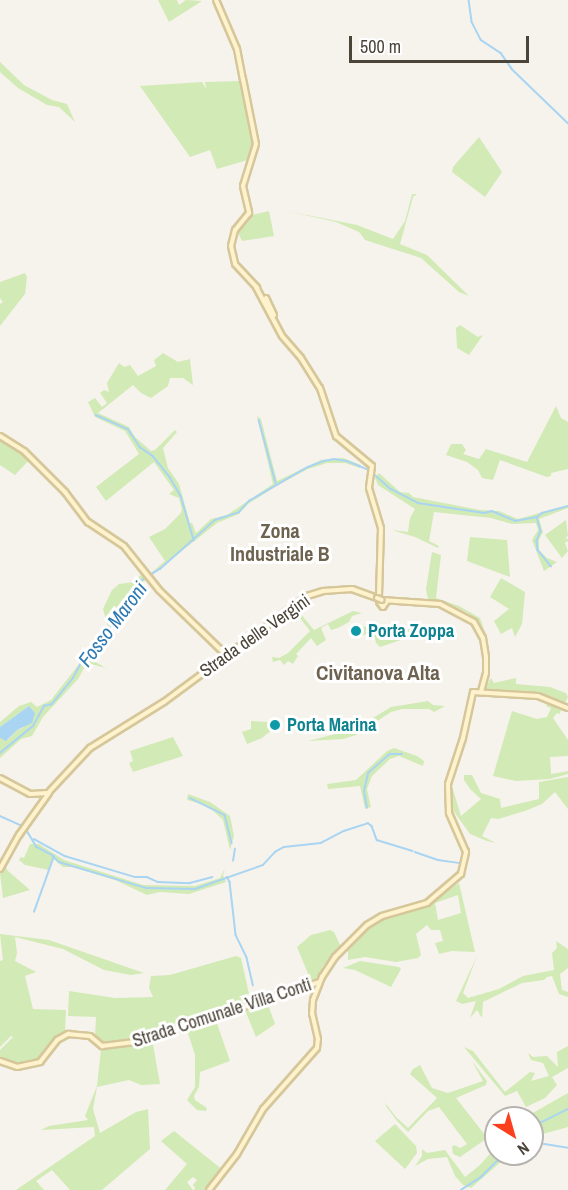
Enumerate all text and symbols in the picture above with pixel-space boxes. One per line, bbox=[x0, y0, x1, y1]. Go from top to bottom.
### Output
scale bar bbox=[352, 24, 532, 62]
text: 500 m bbox=[360, 34, 401, 59]
district label: Zona Industriale B bbox=[230, 518, 330, 565]
water label: Fosso Maroni bbox=[72, 577, 152, 671]
street label: Strada delle Vergini bbox=[196, 590, 314, 682]
place label: Porta Zoppa bbox=[368, 620, 454, 642]
marker: Porta Zoppa bbox=[349, 624, 363, 638]
district label: Civitanova Alta bbox=[316, 660, 440, 686]
place label: Porta Marina bbox=[287, 714, 376, 736]
marker: Porta Marina bbox=[268, 718, 282, 732]
street label: Strada Comunale Villa Conti bbox=[130, 974, 314, 1052]
north arrow bbox=[484, 1106, 544, 1166]
text: N bbox=[513, 1137, 534, 1160]

